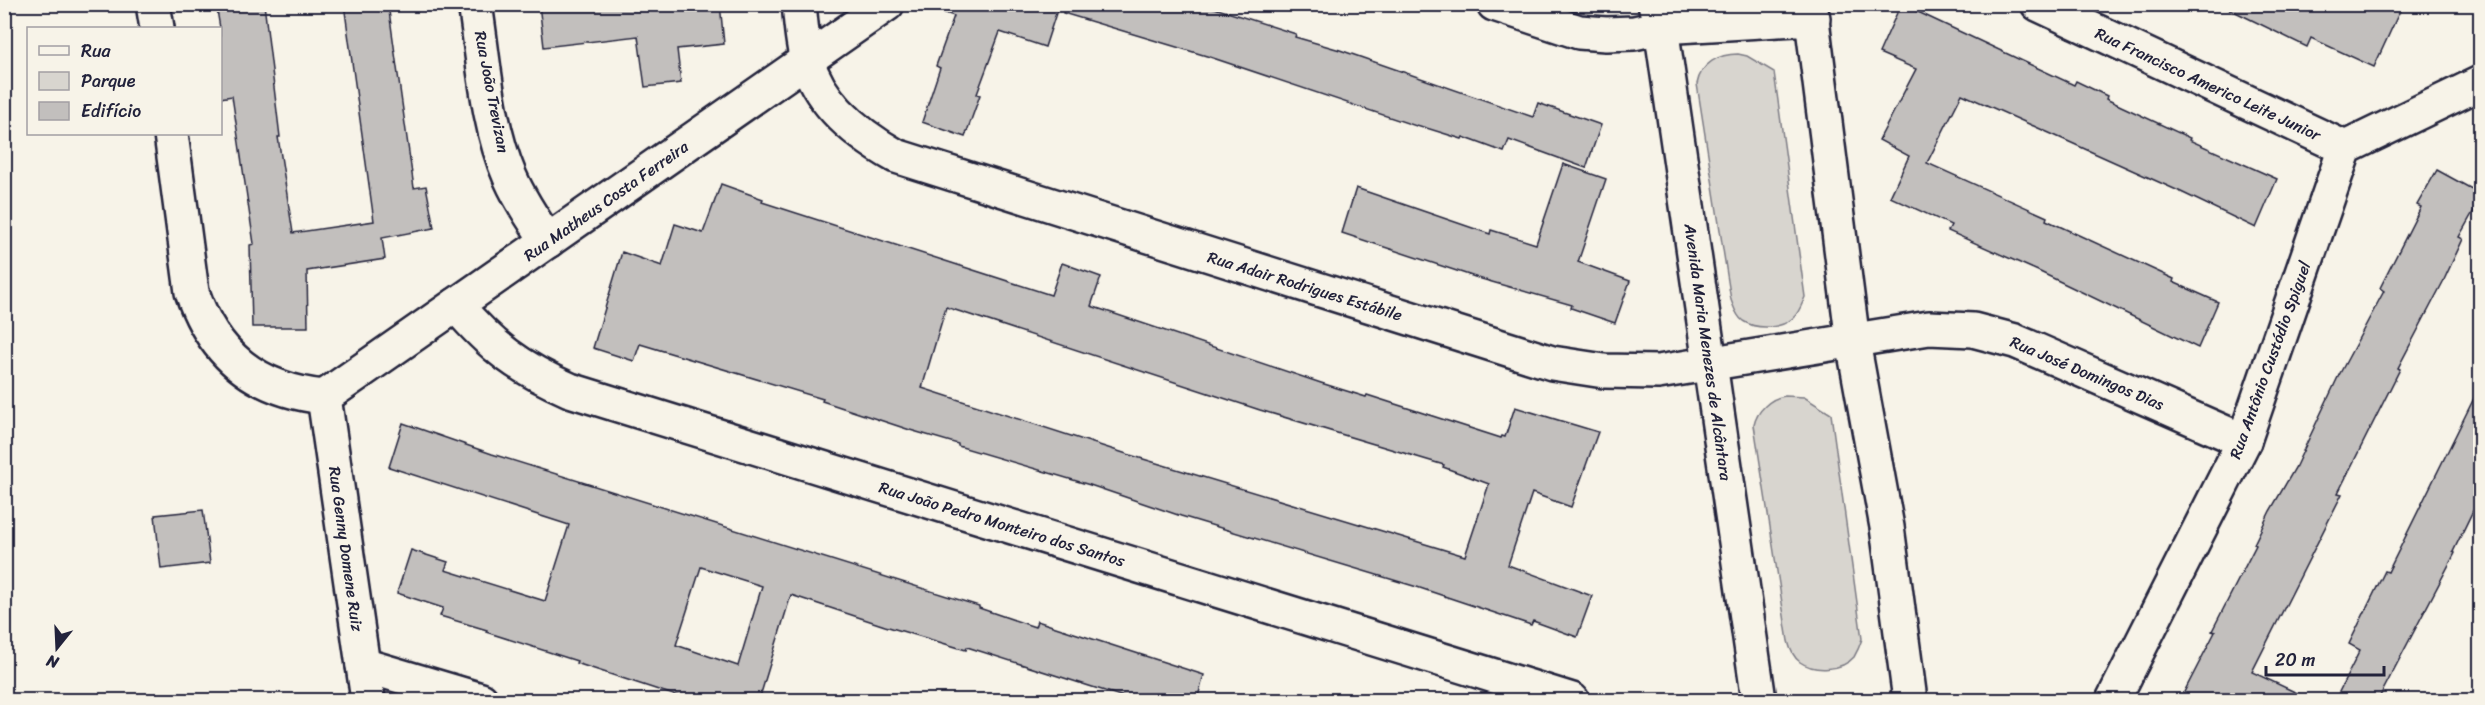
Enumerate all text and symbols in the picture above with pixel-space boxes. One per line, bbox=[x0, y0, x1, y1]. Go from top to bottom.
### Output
street label: Rua Francisco Americo Leite Junior bbox=[2090, 19, 2327, 150]
legend bbox=[27, 27, 222, 135]
street label: Rua João Trevizan bbox=[466, 29, 518, 156]
text: Rua bbox=[81, 35, 112, 67]
text: Parque bbox=[81, 65, 136, 97]
text: Edifício bbox=[81, 95, 141, 127]
street label: Rua Matheus Costa Ferreira bbox=[517, 132, 696, 269]
street label: Avenida Maria Menezes de Alcântara bbox=[1675, 221, 1741, 483]
street label: Rua Adair Rodrigues Estábile bbox=[1204, 243, 1406, 329]
street label: Rua Antônio Custódio Spiguel bbox=[2221, 257, 2319, 463]
street label: Rua José Domingos Dias bbox=[2005, 327, 2169, 419]
street label: Rua Genny Domene Ruiz bbox=[320, 464, 372, 634]
street label: Rua João Pedro Monteiro dos Santos bbox=[875, 473, 1129, 575]
north arrow bbox=[27, 618, 87, 678]
scale bar bbox=[2266, 639, 2384, 677]
text: 20 m bbox=[2275, 644, 2315, 676]
text: N bbox=[42, 646, 63, 678]

